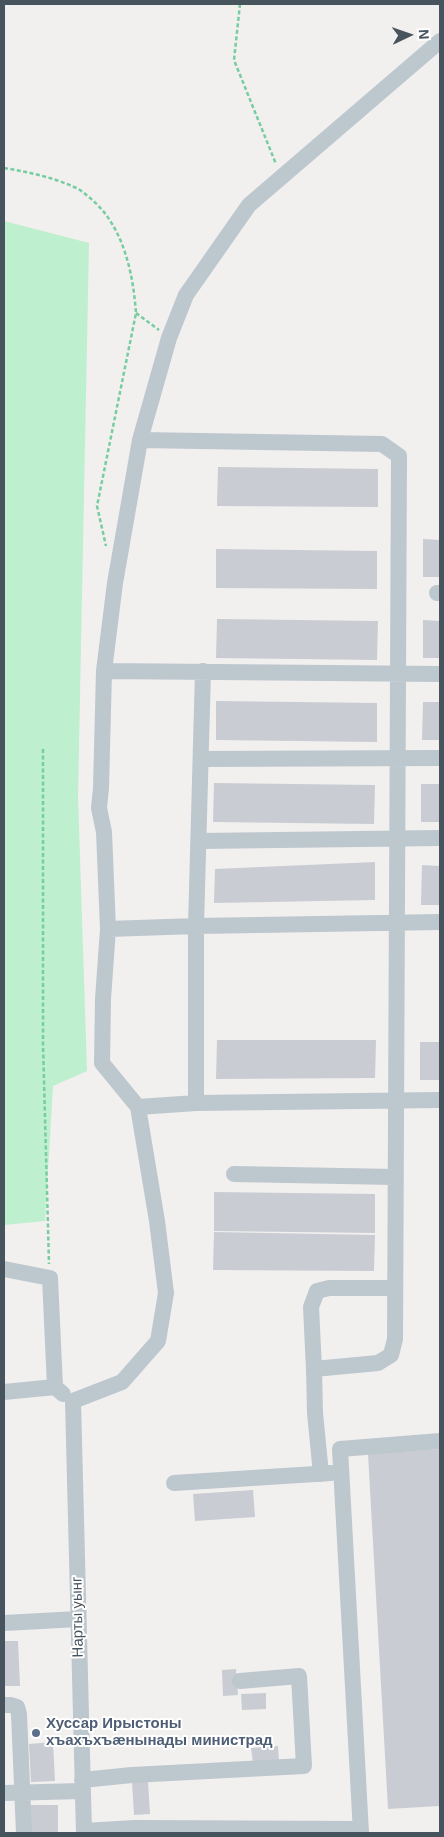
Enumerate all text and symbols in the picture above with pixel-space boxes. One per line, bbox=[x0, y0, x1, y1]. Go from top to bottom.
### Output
north arrow bbox=[384, 10, 434, 60]
text: N bbox=[416, 29, 432, 40]
street label: Нарты уынг bbox=[68, 1576, 88, 1658]
place label: Хуссар Ирыстоны хъахъхъæнынады министрад bbox=[46, 1715, 273, 1750]
marker: Хуссар Ирыстоны хъахъхъæнынады министрад bbox=[30, 1727, 42, 1739]

